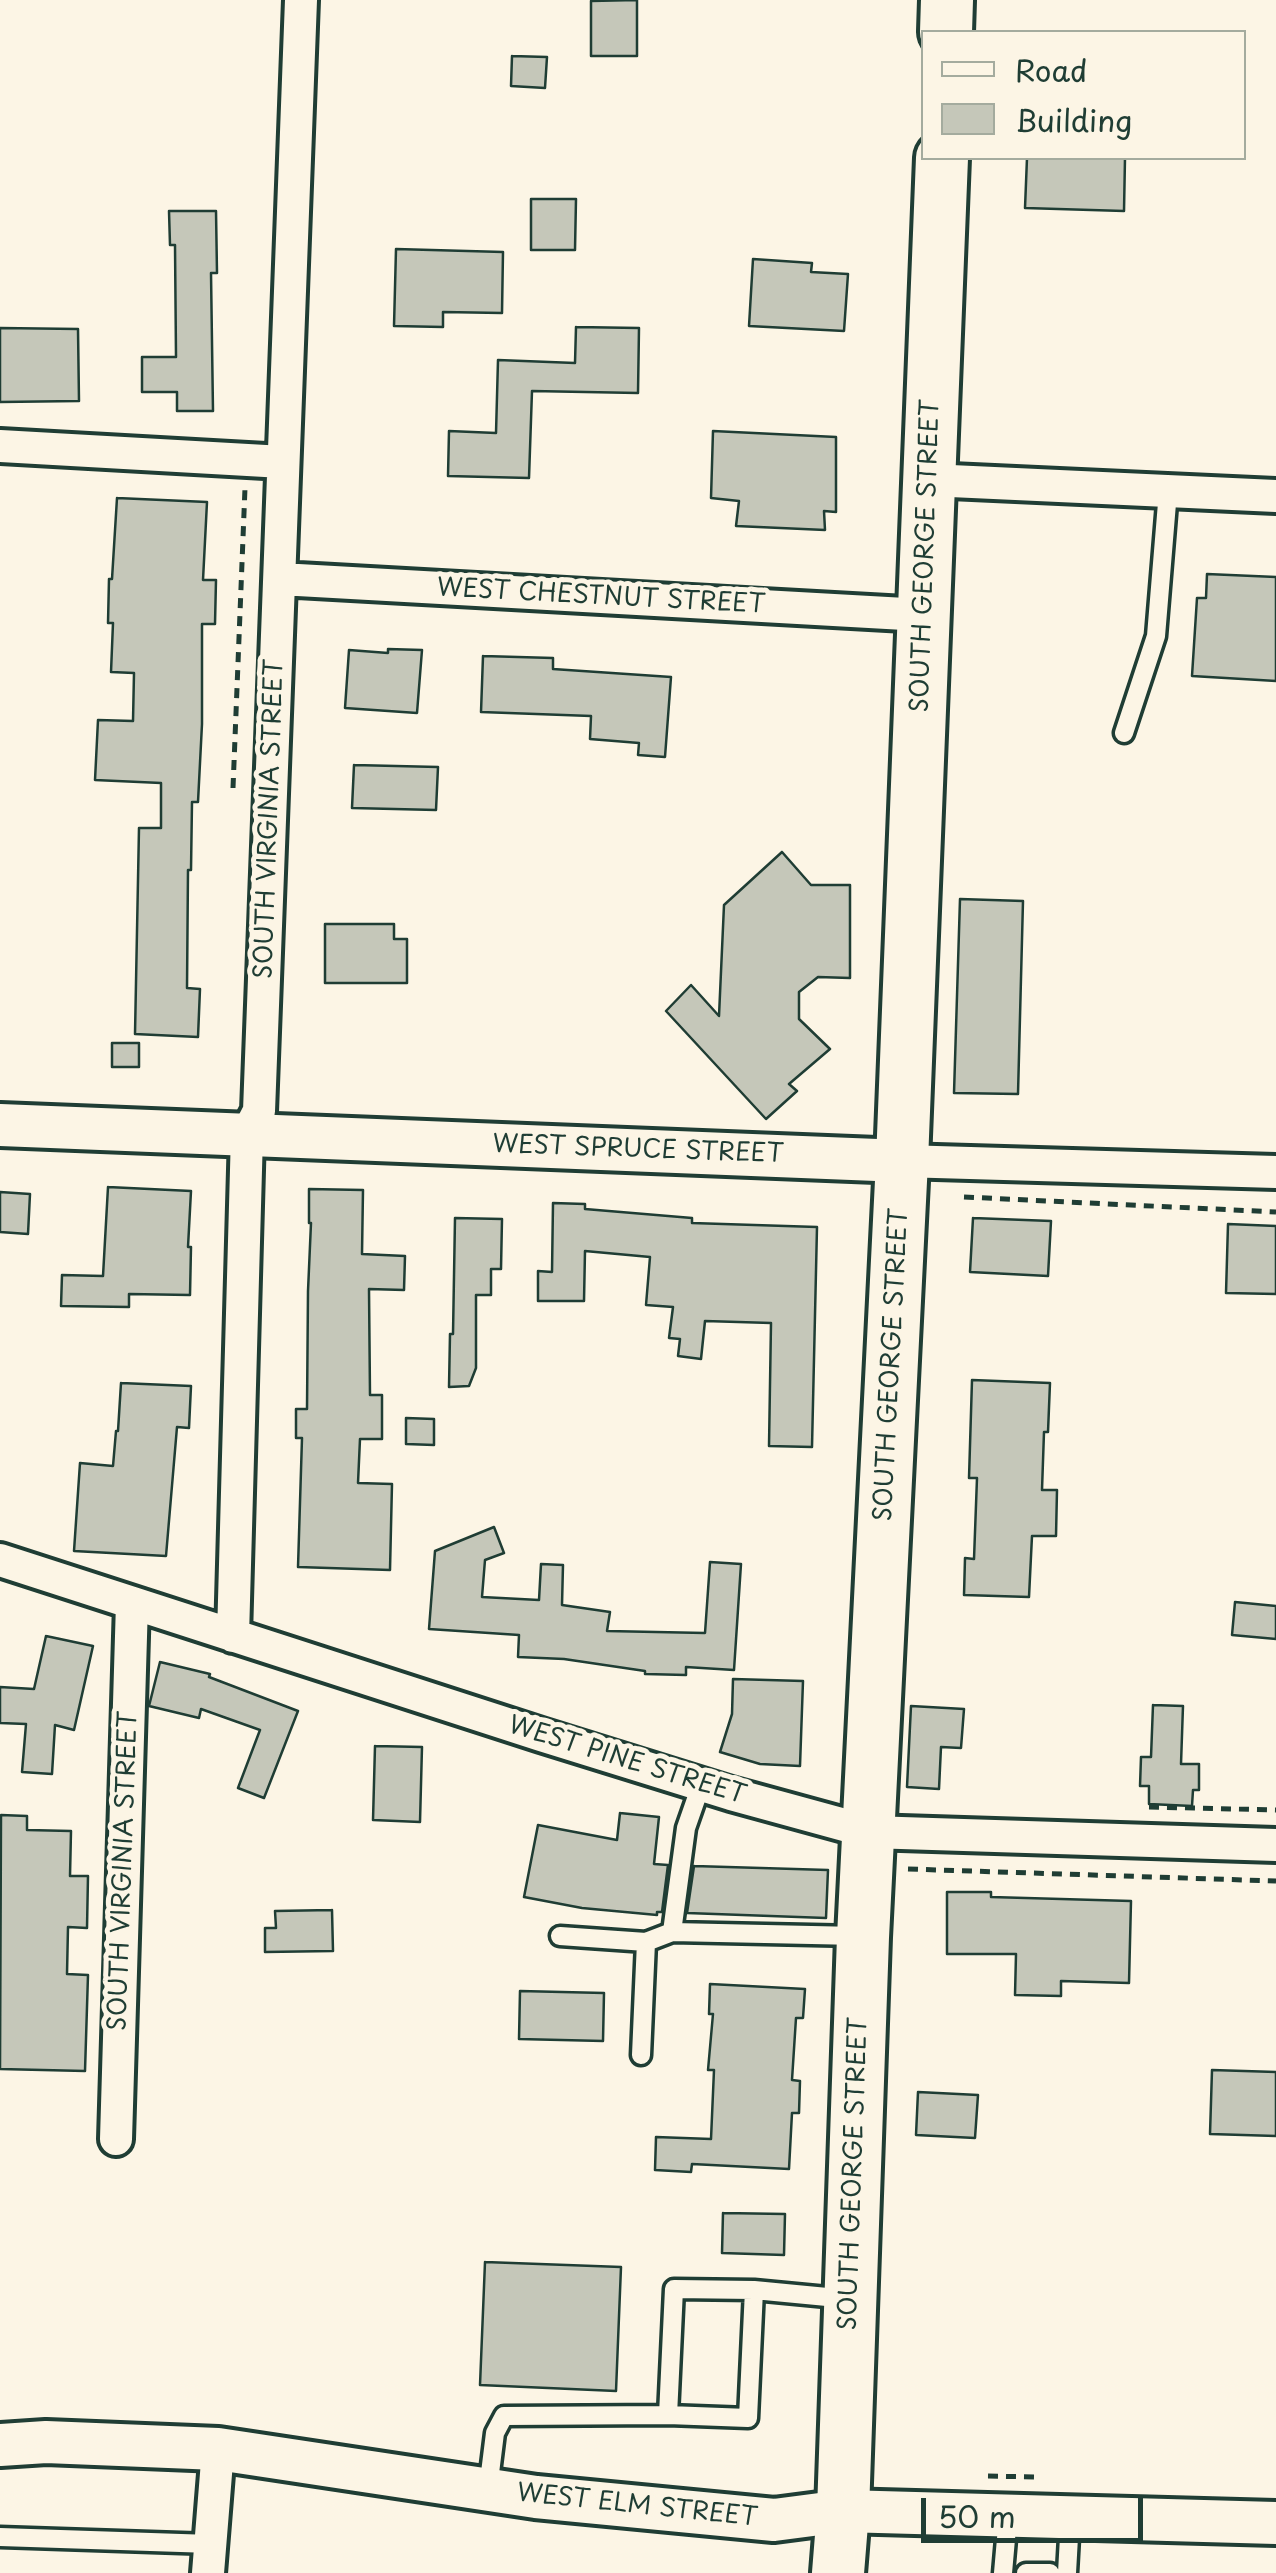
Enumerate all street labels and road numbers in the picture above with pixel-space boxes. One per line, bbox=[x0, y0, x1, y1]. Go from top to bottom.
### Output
street label: SOUTH GEORGE STREET bbox=[906, 399, 946, 713]
street label: WEST CHESTNUT STREET bbox=[436, 573, 766, 621]
street label: SOUTH VIRGINIA STREET bbox=[249, 659, 291, 979]
street label: WEST SPRUCE STREET bbox=[492, 1130, 784, 1170]
street label: SOUTH GEORGE STREET bbox=[869, 1208, 915, 1522]
street label: SOUTH VIRGINIA STREET bbox=[103, 1711, 145, 2031]
street label: WEST PINE STREET bbox=[505, 1711, 749, 1811]
street label: SOUTH GEORGE STREET bbox=[834, 2017, 874, 2331]
street label: WEST ELM STREET bbox=[515, 2478, 759, 2534]

